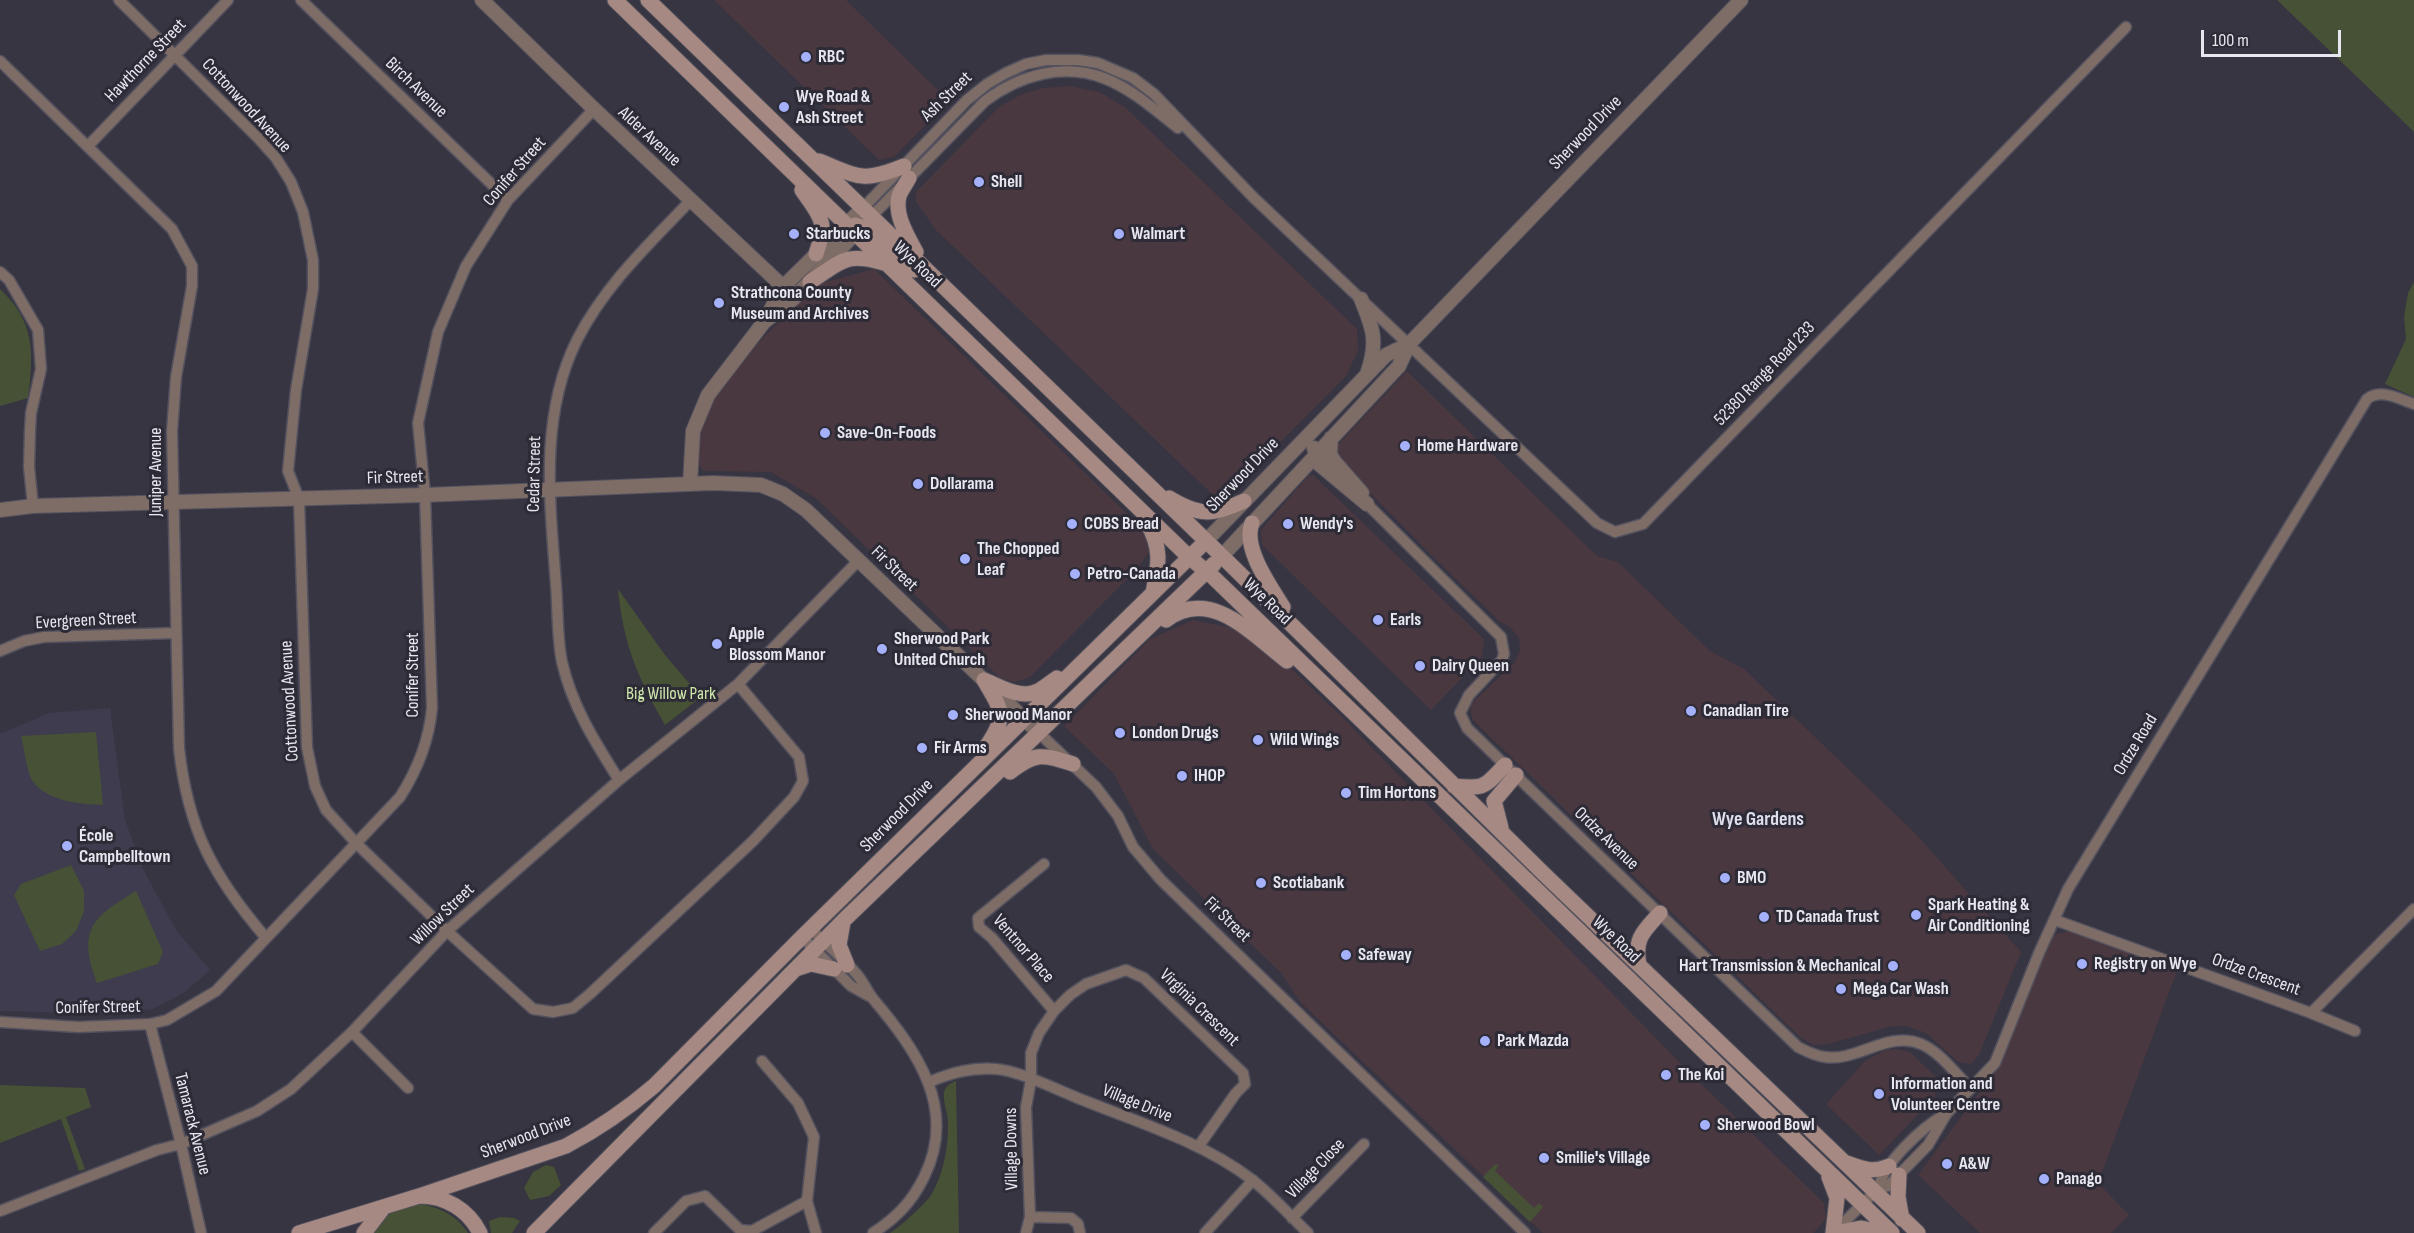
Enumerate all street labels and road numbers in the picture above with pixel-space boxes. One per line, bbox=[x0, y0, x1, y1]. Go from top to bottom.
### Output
street label: Hawthorne Street bbox=[101, 15, 191, 107]
street label: Birch Avenue bbox=[380, 53, 452, 123]
street label: Cottonwood Avenue bbox=[197, 54, 295, 158]
street label: Ash Street bbox=[917, 67, 977, 127]
street label: Sherwood Drive bbox=[1545, 91, 1627, 175]
street label: Alder Avenue bbox=[613, 102, 685, 172]
street label: Conifer Street bbox=[479, 133, 551, 211]
street label: Wye Road bbox=[888, 237, 946, 293]
street label: 52380 Range Road 233 bbox=[1710, 317, 1820, 431]
street label: Juniper Avenue bbox=[145, 428, 167, 516]
street label: Sherwood Drive bbox=[1202, 433, 1284, 517]
street label: Cedar Street bbox=[524, 436, 546, 512]
street label: Fir Street bbox=[366, 466, 424, 490]
street label: Fir Street bbox=[866, 542, 922, 596]
street label: Wye Road bbox=[1238, 574, 1296, 630]
street label: Evergreen Street bbox=[35, 608, 137, 634]
street label: Conifer Street bbox=[402, 632, 424, 718]
street label: Cottonwood Avenue bbox=[276, 640, 304, 762]
street label: Ordze Road bbox=[2109, 710, 2163, 780]
street label: Sherwood Drive bbox=[856, 775, 938, 857]
street label: Ordze Avenue bbox=[1569, 803, 1643, 875]
street label: Willow Street bbox=[407, 879, 479, 951]
street label: Fir Street bbox=[1199, 893, 1255, 947]
street label: Ventnor Place bbox=[987, 910, 1059, 988]
street label: Wye Road bbox=[1587, 912, 1645, 968]
street label: Ordze Crescent bbox=[2209, 949, 2303, 1001]
street label: Virginia Crescent bbox=[1155, 965, 1243, 1051]
street label: Conifer Street bbox=[55, 996, 141, 1020]
street label: Tamarack Avenue bbox=[169, 1071, 215, 1177]
street label: Village Drive bbox=[1099, 1080, 1175, 1128]
street label: Village Downs bbox=[1000, 1107, 1024, 1191]
street label: Sherwood Drive bbox=[478, 1110, 574, 1164]
street label: Village Close bbox=[1282, 1134, 1350, 1204]

